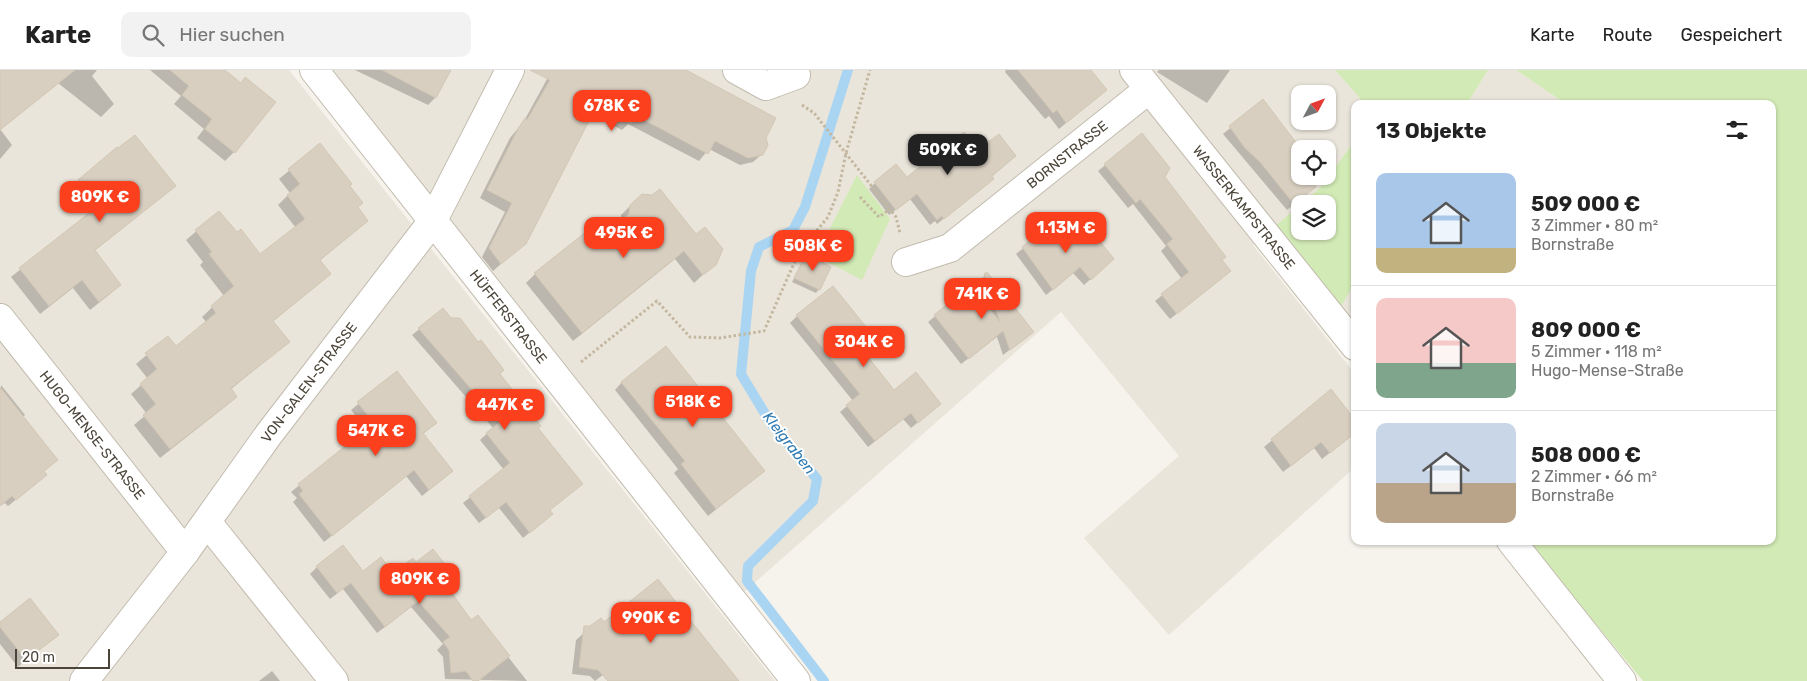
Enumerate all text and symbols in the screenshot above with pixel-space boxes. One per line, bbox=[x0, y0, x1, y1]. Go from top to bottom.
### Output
search box bbox=[121, 12, 471, 57]
text: Karte bbox=[25, 21, 91, 49]
icon: search bbox=[139, 21, 167, 49]
text: Hier suchen bbox=[179, 23, 285, 46]
text: Karte bbox=[1530, 24, 1574, 46]
text: Route bbox=[1602, 24, 1652, 46]
text: Gespeichert bbox=[1680, 24, 1782, 46]
north arrow bbox=[1291, 85, 1336, 130]
map controls bbox=[1291, 85, 1336, 240]
pin: 678K € bbox=[571, 90, 653, 132]
text: 678K € bbox=[584, 96, 640, 115]
icon: filters bbox=[1723, 116, 1751, 144]
street label: BORNSTRASSE bbox=[1023, 117, 1111, 192]
text: 13 Objekte bbox=[1376, 118, 1486, 143]
pin: 509K € bbox=[907, 134, 989, 176]
text: 509K € bbox=[919, 140, 977, 159]
button: locate bbox=[1291, 140, 1336, 185]
street label: WASSERKAMPSTRASSE bbox=[1189, 142, 1298, 273]
pin: 809K € bbox=[59, 180, 141, 223]
text: 809K € bbox=[71, 187, 129, 206]
text: 509 000 € bbox=[1531, 191, 1641, 216]
icon: home bbox=[1416, 193, 1476, 253]
button: layers bbox=[1291, 195, 1336, 240]
pin: 1.13M € bbox=[1020, 212, 1112, 254]
pin: 495K € bbox=[583, 216, 665, 259]
text: 3 Zimmer · 80 m² bbox=[1531, 216, 1658, 235]
text: 1.13M € bbox=[1036, 218, 1096, 237]
text: 495K € bbox=[595, 223, 653, 242]
pin: 508K € bbox=[772, 230, 854, 272]
text: Bornstraße bbox=[1531, 235, 1614, 254]
text: 508K € bbox=[784, 236, 842, 255]
street label: HÜFFERSTRASSE bbox=[466, 266, 550, 367]
pin: 741K € bbox=[941, 278, 1023, 320]
text: 741K € bbox=[955, 284, 1009, 303]
text: 809 000 € bbox=[1531, 317, 1641, 342]
icon: home bbox=[1416, 318, 1476, 378]
street label: VON-GALEN-STRASSE bbox=[258, 319, 361, 446]
pin: 304K € bbox=[823, 326, 905, 368]
text: 304K € bbox=[835, 332, 893, 351]
text: 5 Zimmer · 118 m² bbox=[1531, 342, 1662, 361]
text: Hugo-Mense-Straße bbox=[1531, 361, 1684, 380]
street label: HUGO-MENSE-STRASSE bbox=[36, 367, 148, 503]
pin: 518K € bbox=[652, 386, 734, 428]
pin: 447K € bbox=[464, 388, 546, 431]
text: 518K € bbox=[665, 392, 721, 411]
text: 447K € bbox=[476, 395, 534, 414]
water label: Kleigraben bbox=[759, 408, 819, 478]
pin: 547K € bbox=[335, 414, 417, 457]
text: 547K € bbox=[348, 421, 404, 440]
text: 508 000 € bbox=[1531, 442, 1641, 467]
icon: home bbox=[1416, 443, 1476, 503]
text: 2 Zimmer · 66 m² bbox=[1531, 467, 1657, 486]
text: Bornstraße bbox=[1531, 486, 1614, 505]
pin: 809K € bbox=[379, 562, 461, 605]
text: 809K € bbox=[391, 569, 449, 588]
pin: 990K € bbox=[610, 602, 692, 644]
text: 990K € bbox=[622, 608, 680, 627]
scale bar bbox=[15, 646, 110, 669]
text: 20 m bbox=[22, 649, 55, 666]

